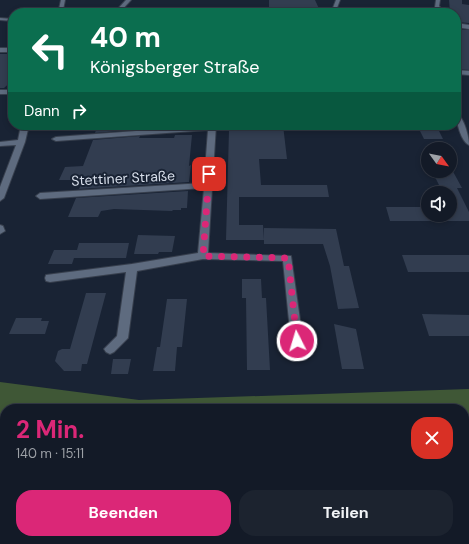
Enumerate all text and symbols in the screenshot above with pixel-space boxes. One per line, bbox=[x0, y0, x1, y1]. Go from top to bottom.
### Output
text: 40 m bbox=[90, 19, 161, 56]
icon: left bbox=[24, 24, 76, 76]
text: Königsberger Straße bbox=[90, 55, 259, 79]
icon: right bbox=[68, 100, 90, 122]
text: Dann bbox=[24, 101, 60, 121]
north arrow bbox=[421, 142, 457, 178]
map controls bbox=[421, 142, 457, 222]
pin bbox=[192, 157, 226, 191]
icon: arrive bbox=[198, 163, 220, 185]
street label: Stettiner Straße bbox=[71, 166, 175, 190]
button: sound bbox=[421, 186, 457, 222]
position arrow bbox=[276, 320, 318, 362]
text: 2 Min. bbox=[16, 414, 84, 445]
button: close bbox=[411, 417, 453, 459]
text: 140 m · 15:11 bbox=[16, 445, 84, 462]
button: Beenden bbox=[16, 490, 231, 536]
button: Teilen bbox=[239, 490, 453, 536]

